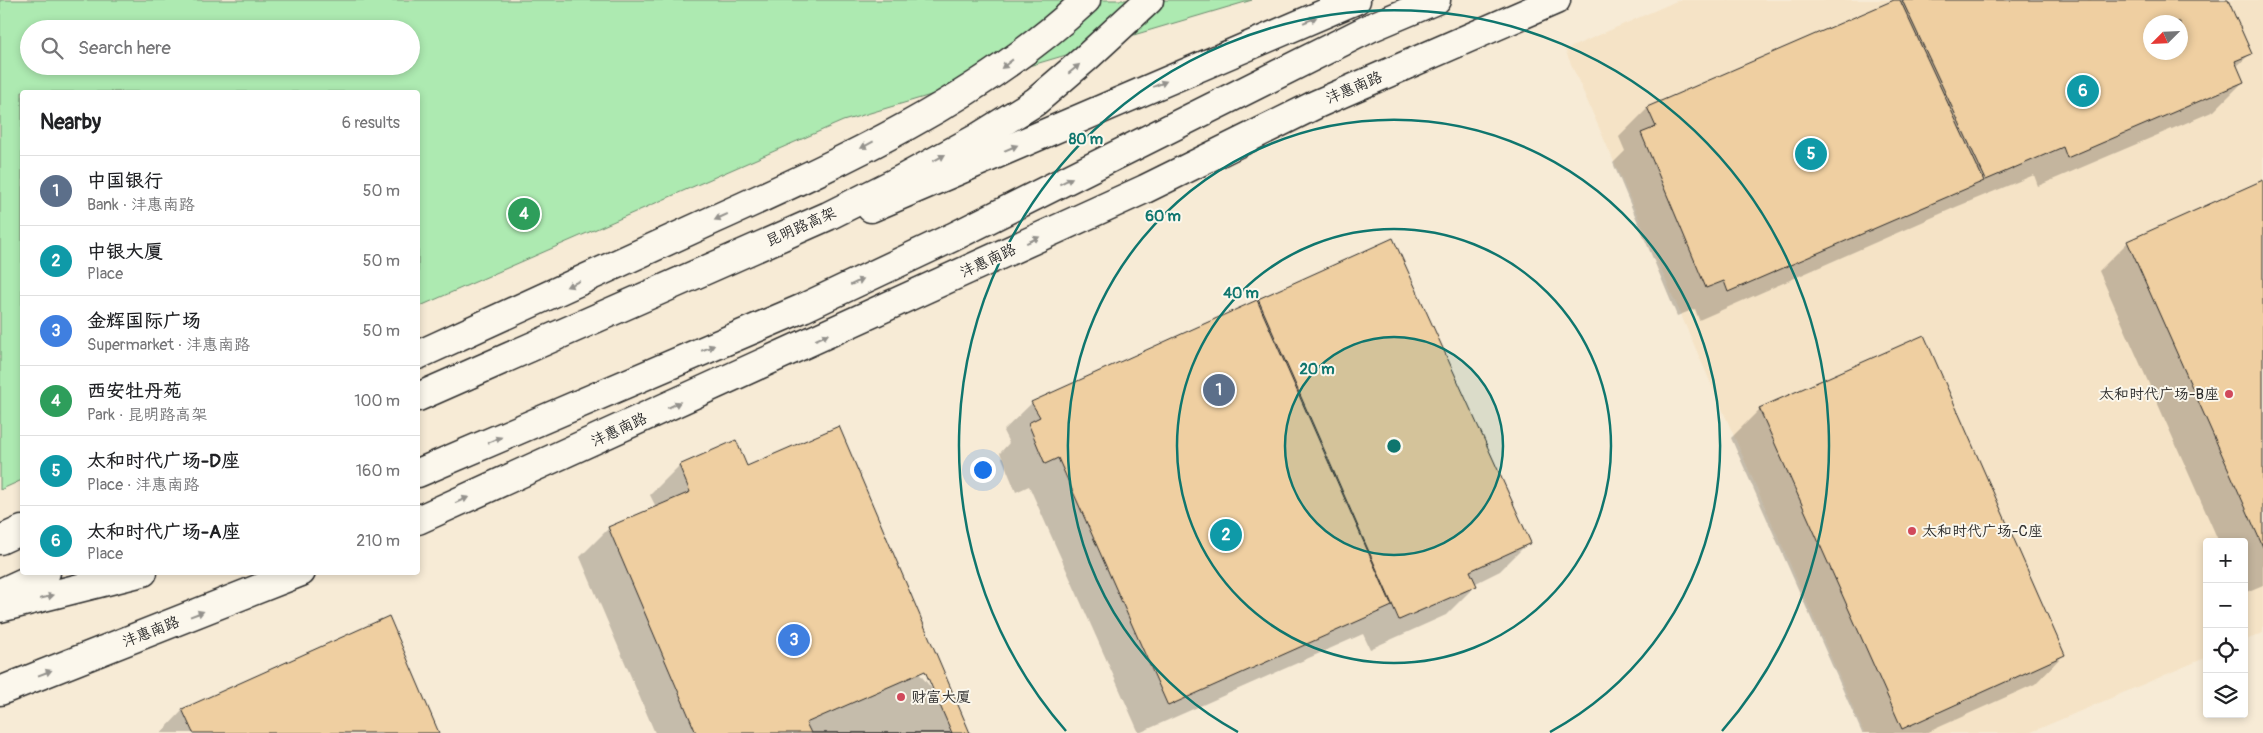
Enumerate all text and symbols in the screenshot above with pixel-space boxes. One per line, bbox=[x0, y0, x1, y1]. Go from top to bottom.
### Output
one-way arrow bbox=[1303, 15, 1317, 23]
north arrow bbox=[2143, 15, 2188, 60]
search box bbox=[20, 20, 420, 75]
icon: search bbox=[38, 34, 66, 62]
text: Search here bbox=[78, 36, 171, 60]
one-way arrow bbox=[1000, 59, 1014, 69]
one-way arrow bbox=[1067, 63, 1080, 74]
street label: 沣惠南路 bbox=[1323, 68, 1385, 108]
pin: 6 bbox=[2067, 72, 2099, 110]
one-way arrow bbox=[1153, 79, 1167, 87]
text: Nearby bbox=[40, 109, 101, 136]
text: 6 results bbox=[342, 113, 400, 133]
text: 80 m bbox=[1069, 130, 1103, 149]
pin: 5 bbox=[1795, 135, 1827, 173]
one-way arrow bbox=[860, 141, 874, 150]
one-way arrow bbox=[1004, 143, 1018, 151]
one-way arrow bbox=[932, 154, 946, 162]
text: 中国银行 bbox=[87, 169, 163, 193]
one-way arrow bbox=[1059, 176, 1073, 184]
text: 1 bbox=[53, 181, 59, 201]
text: 50 m bbox=[363, 181, 400, 201]
text: Bank · 沣惠南路 bbox=[87, 195, 195, 215]
pin: 4 bbox=[508, 195, 540, 233]
street label: 昆明路高架 bbox=[763, 203, 839, 251]
text: 60 m bbox=[1145, 207, 1181, 226]
one-way arrow bbox=[714, 213, 728, 221]
one-way arrow bbox=[1026, 236, 1040, 244]
text: 中银大厦 bbox=[87, 240, 163, 264]
street label: 沣惠南路 bbox=[957, 240, 1019, 282]
text: 2 bbox=[52, 251, 60, 271]
text: 50 m bbox=[363, 251, 400, 271]
text: Place bbox=[87, 264, 123, 284]
one-way arrow bbox=[850, 278, 864, 286]
one-way arrow bbox=[566, 280, 580, 288]
text: 40 m bbox=[1223, 284, 1259, 303]
text: 金辉国际广场 bbox=[87, 309, 201, 333]
text: 3 bbox=[52, 321, 60, 341]
text: 50 m bbox=[363, 321, 400, 341]
one-way arrow bbox=[815, 333, 829, 341]
text: Supermarket · 沣惠南路 bbox=[87, 335, 250, 355]
one-way arrow bbox=[701, 344, 715, 352]
text: 20 m bbox=[1299, 360, 1335, 379]
pin: 1 bbox=[1203, 371, 1235, 409]
text: 西安牡丹苑 bbox=[87, 379, 182, 403]
place label: 太和时代广场-B座 bbox=[2099, 385, 2219, 404]
marker: 太和时代广场-B座 bbox=[2223, 388, 2235, 400]
text: 4 bbox=[51, 391, 61, 411]
text: 100 m bbox=[354, 391, 400, 411]
one-way arrow bbox=[667, 400, 681, 408]
text: Park · 昆明路高架 bbox=[87, 405, 207, 425]
street label: 沣惠南路 bbox=[588, 409, 650, 451]
one-way arrow bbox=[488, 436, 503, 444]
centre of rings bbox=[1385, 437, 1403, 455]
text: 太和时代广场-D座 bbox=[87, 449, 240, 473]
your location bbox=[970, 457, 996, 483]
text: 5 bbox=[52, 461, 60, 481]
text: 160 m bbox=[356, 461, 400, 481]
text: Place · 沣惠南路 bbox=[87, 475, 199, 495]
one-way arrow bbox=[455, 496, 469, 504]
pin: 2 bbox=[1210, 516, 1242, 554]
text: 太和时代广场-A座 bbox=[87, 520, 240, 544]
place label: 太和时代广场-C座 bbox=[1922, 522, 2043, 541]
marker: 太和时代广场-C座 bbox=[1906, 525, 1918, 537]
text: 6 bbox=[51, 531, 61, 551]
text: 210 m bbox=[356, 531, 400, 551]
map controls bbox=[2203, 538, 2248, 718]
button: + bbox=[2203, 538, 2248, 583]
text: Place bbox=[87, 544, 123, 564]
button: − bbox=[2203, 583, 2248, 628]
one-way arrow bbox=[40, 593, 55, 601]
one-way arrow bbox=[189, 610, 204, 617]
street label: 沣惠南路 bbox=[120, 612, 182, 652]
pin: 3 bbox=[778, 621, 810, 659]
button: locate bbox=[2203, 628, 2248, 673]
one-way arrow bbox=[38, 669, 53, 676]
button: layers bbox=[2203, 673, 2248, 718]
place label: 财富大厦 bbox=[911, 688, 971, 707]
marker: 财富大厦 bbox=[895, 691, 907, 703]

